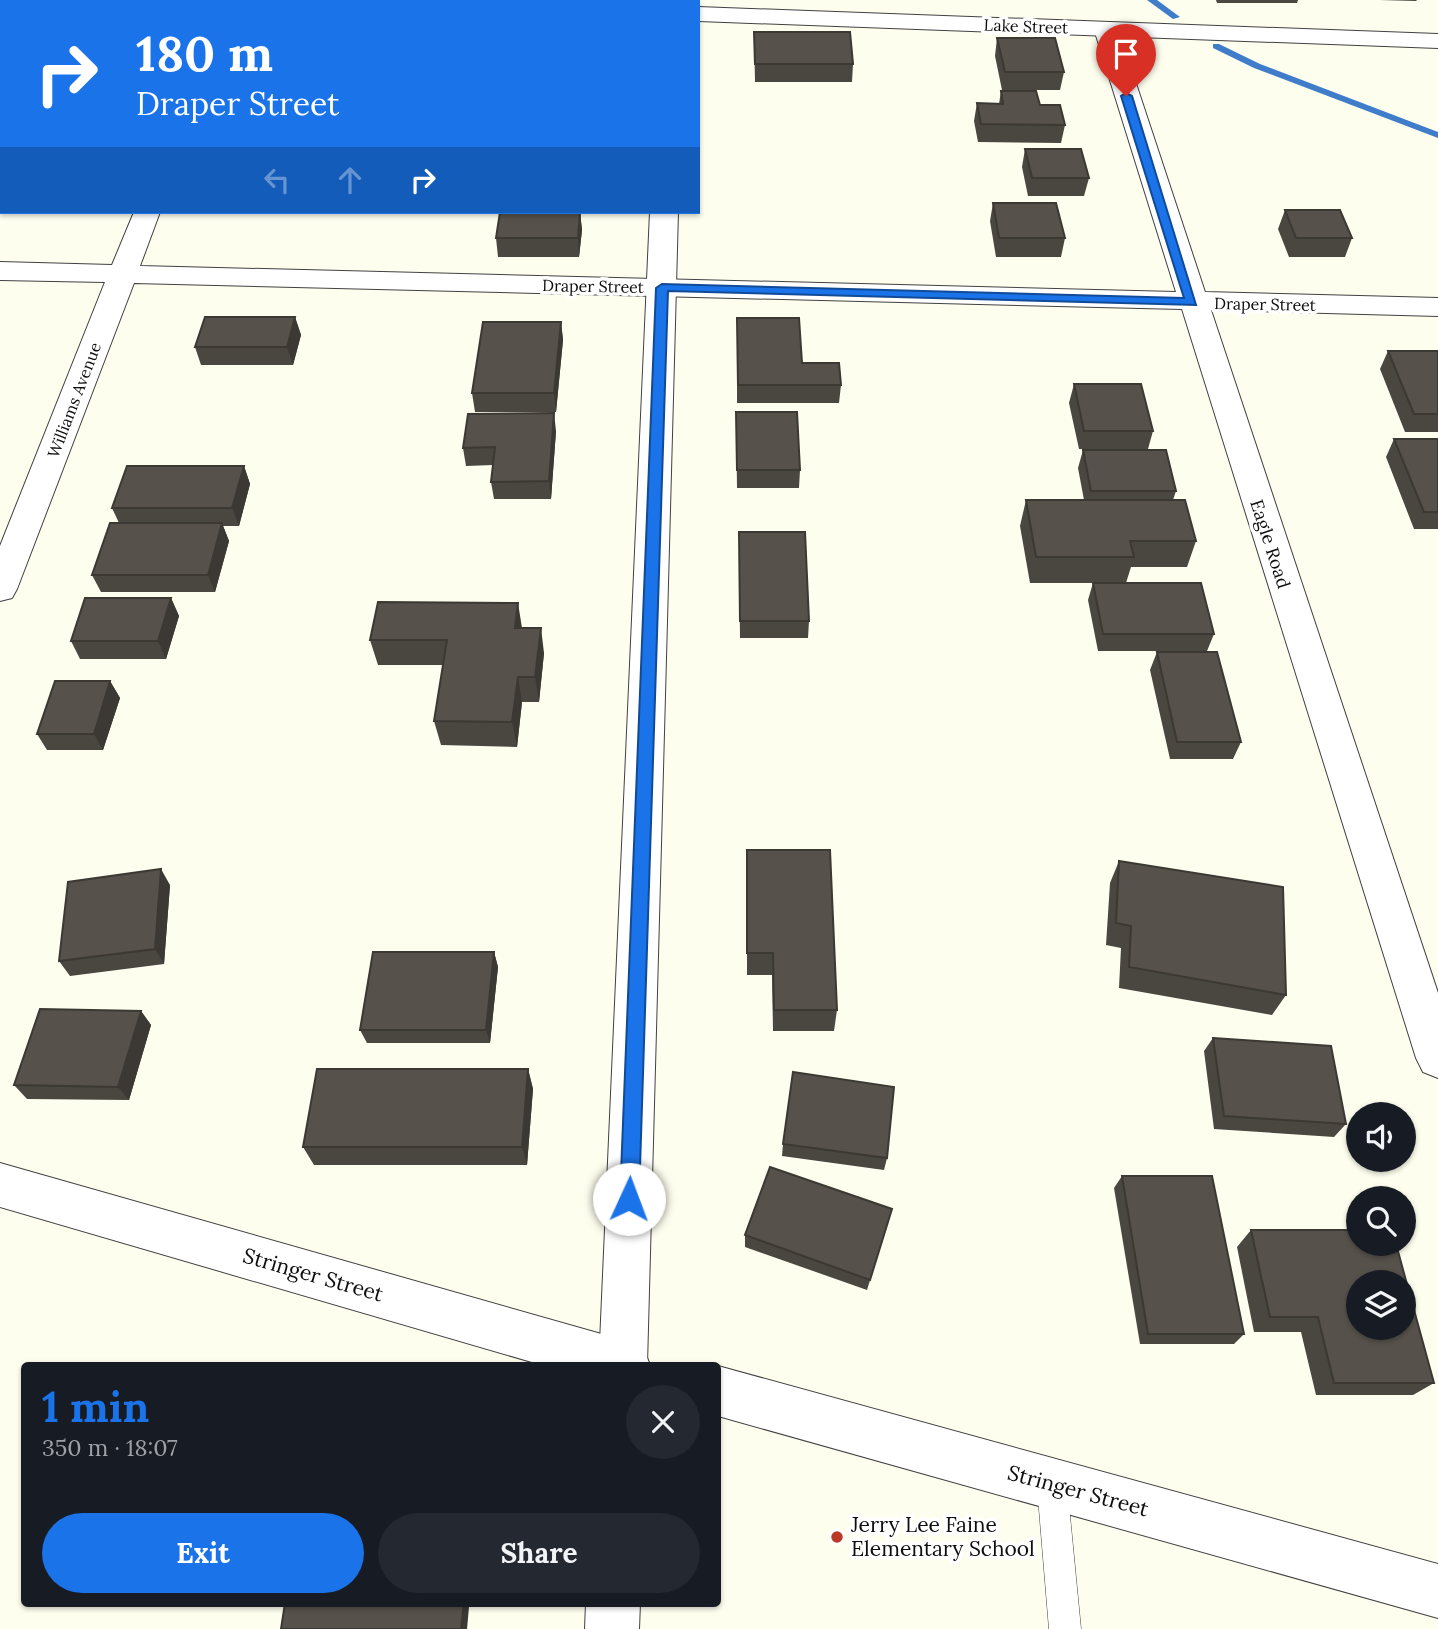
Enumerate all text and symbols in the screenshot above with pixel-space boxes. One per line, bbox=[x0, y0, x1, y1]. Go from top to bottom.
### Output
street label: Lake Street bbox=[983, 15, 1069, 37]
text: 180 m bbox=[136, 22, 273, 84]
pin bbox=[1096, 24, 1156, 96]
icon: right bbox=[21, 28, 112, 119]
icon: arrive bbox=[1107, 35, 1145, 73]
text: Draper Street bbox=[136, 83, 339, 124]
icon: left bbox=[258, 161, 296, 199]
icon: ahead bbox=[331, 161, 369, 199]
icon: right bbox=[404, 161, 442, 199]
street label: Draper Street bbox=[542, 275, 645, 297]
street label: Draper Street bbox=[1214, 293, 1317, 315]
street label: Williams Avenue bbox=[43, 339, 105, 460]
street label: Eagle Road bbox=[1245, 497, 1296, 591]
map controls bbox=[1346, 1102, 1416, 1340]
button: sound bbox=[1346, 1102, 1416, 1172]
position arrow bbox=[592, 1162, 666, 1236]
button: search bbox=[1346, 1186, 1416, 1256]
street label: Stringer Street bbox=[240, 1242, 387, 1308]
button: layers bbox=[1346, 1270, 1416, 1340]
text: 1 min bbox=[42, 1380, 149, 1434]
button: close bbox=[626, 1385, 700, 1459]
text: 350 m · 18:07 bbox=[42, 1433, 178, 1462]
street label: Stringer Street bbox=[1005, 1459, 1152, 1523]
place label: Jerry Lee Faine Elementary School bbox=[850, 1511, 1035, 1562]
button: Exit bbox=[42, 1513, 364, 1593]
button: Share bbox=[378, 1513, 700, 1593]
marker: Jerry Lee Faine Elementary School bbox=[829, 1529, 845, 1545]

